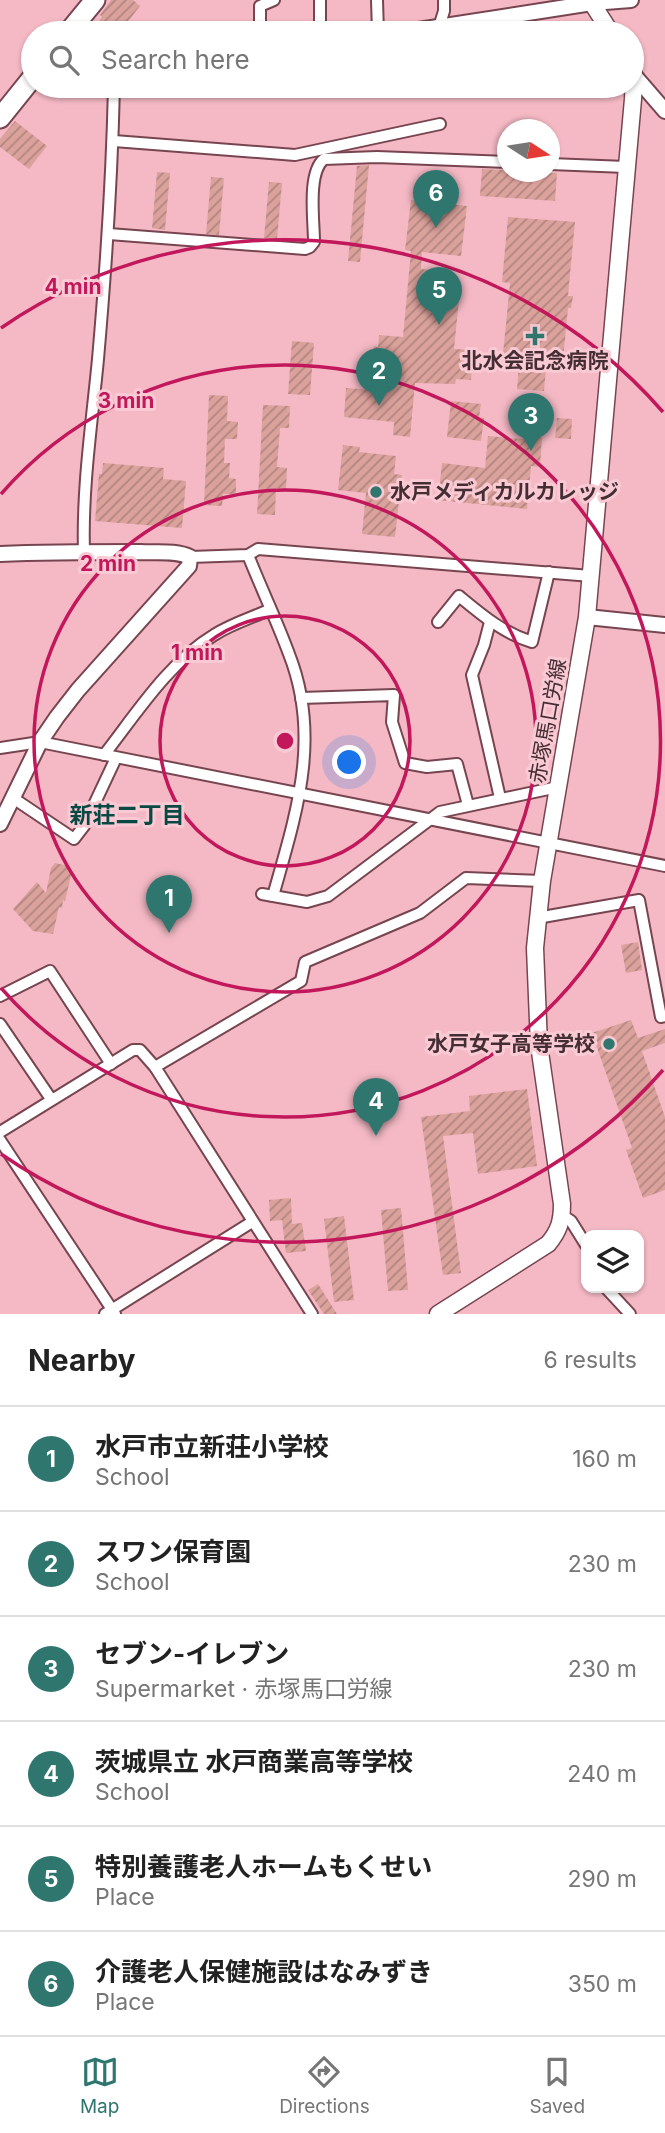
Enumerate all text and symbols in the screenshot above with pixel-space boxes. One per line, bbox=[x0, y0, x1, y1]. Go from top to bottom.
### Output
search box bbox=[21, 21, 644, 98]
icon: search bbox=[45, 41, 83, 79]
text: Search here bbox=[101, 44, 250, 75]
north arrow bbox=[497, 119, 560, 182]
pin: 6 bbox=[413, 170, 459, 228]
pin: 5 bbox=[416, 267, 462, 325]
text: 4 min bbox=[44, 274, 102, 299]
marker: 北水会記念病院 bbox=[525, 326, 545, 346]
pin: 2 bbox=[356, 348, 402, 406]
place label: 北水会記念病院 bbox=[462, 348, 609, 373]
text: 3 min bbox=[98, 388, 154, 413]
pin: 3 bbox=[508, 393, 554, 451]
place label: 水戸メディカルカレッジ bbox=[390, 479, 619, 504]
marker: 水戸メディカルカレッジ bbox=[368, 484, 384, 500]
text: 2 min bbox=[80, 551, 136, 576]
text: 1 min bbox=[171, 640, 223, 665]
street label: 赤塚馬口労線 bbox=[524, 657, 571, 785]
centre of rings bbox=[273, 729, 297, 753]
your location bbox=[332, 745, 366, 779]
district label: 新荘二丁目 bbox=[70, 801, 185, 829]
pin: 1 bbox=[146, 875, 192, 933]
place label: 水戸女子高等学校 bbox=[427, 1031, 595, 1056]
marker: 水戸女子高等学校 bbox=[601, 1036, 617, 1052]
pin: 4 bbox=[353, 1078, 399, 1136]
map controls bbox=[581, 1230, 644, 1293]
button: layers bbox=[581, 1230, 644, 1293]
text: Nearby bbox=[28, 1342, 136, 1378]
text: 6 results bbox=[543, 1346, 637, 1374]
text: 水戸市立新荘小学校 bbox=[95, 1431, 329, 1462]
text: 1 bbox=[46, 1445, 56, 1473]
text: 160 m bbox=[572, 1445, 637, 1473]
text: School bbox=[95, 1463, 170, 1491]
text: スワン保育園 bbox=[95, 1536, 251, 1567]
text: 2 bbox=[44, 1550, 58, 1578]
text: 230 m bbox=[568, 1550, 637, 1578]
text: School bbox=[95, 1568, 170, 1596]
text: セブン-イレブン bbox=[95, 1638, 289, 1669]
text: 3 bbox=[44, 1655, 58, 1683]
text: 230 m bbox=[568, 1655, 637, 1683]
text: Supermarket · 赤塚馬口労線 bbox=[95, 1675, 393, 1703]
text: 茨城県立 水戸商業高等学校 bbox=[95, 1746, 413, 1777]
text: 4 bbox=[43, 1760, 59, 1788]
text: 240 m bbox=[567, 1760, 637, 1788]
text: School bbox=[95, 1778, 170, 1806]
text: 特別養護老人ホームもくせい bbox=[95, 1851, 432, 1882]
text: 5 bbox=[44, 1865, 58, 1893]
text: 290 m bbox=[568, 1865, 637, 1893]
text: Place bbox=[95, 1883, 155, 1911]
text: 介護老人保健施設はなみずき bbox=[95, 1956, 433, 1987]
text: 6 bbox=[44, 1970, 58, 1998]
text: 350 m bbox=[568, 1970, 637, 1998]
text: Place bbox=[95, 1988, 155, 2016]
tab: Map bbox=[80, 2053, 119, 2118]
tab: Directions bbox=[279, 2053, 370, 2118]
tab: Saved bbox=[529, 2053, 585, 2118]

